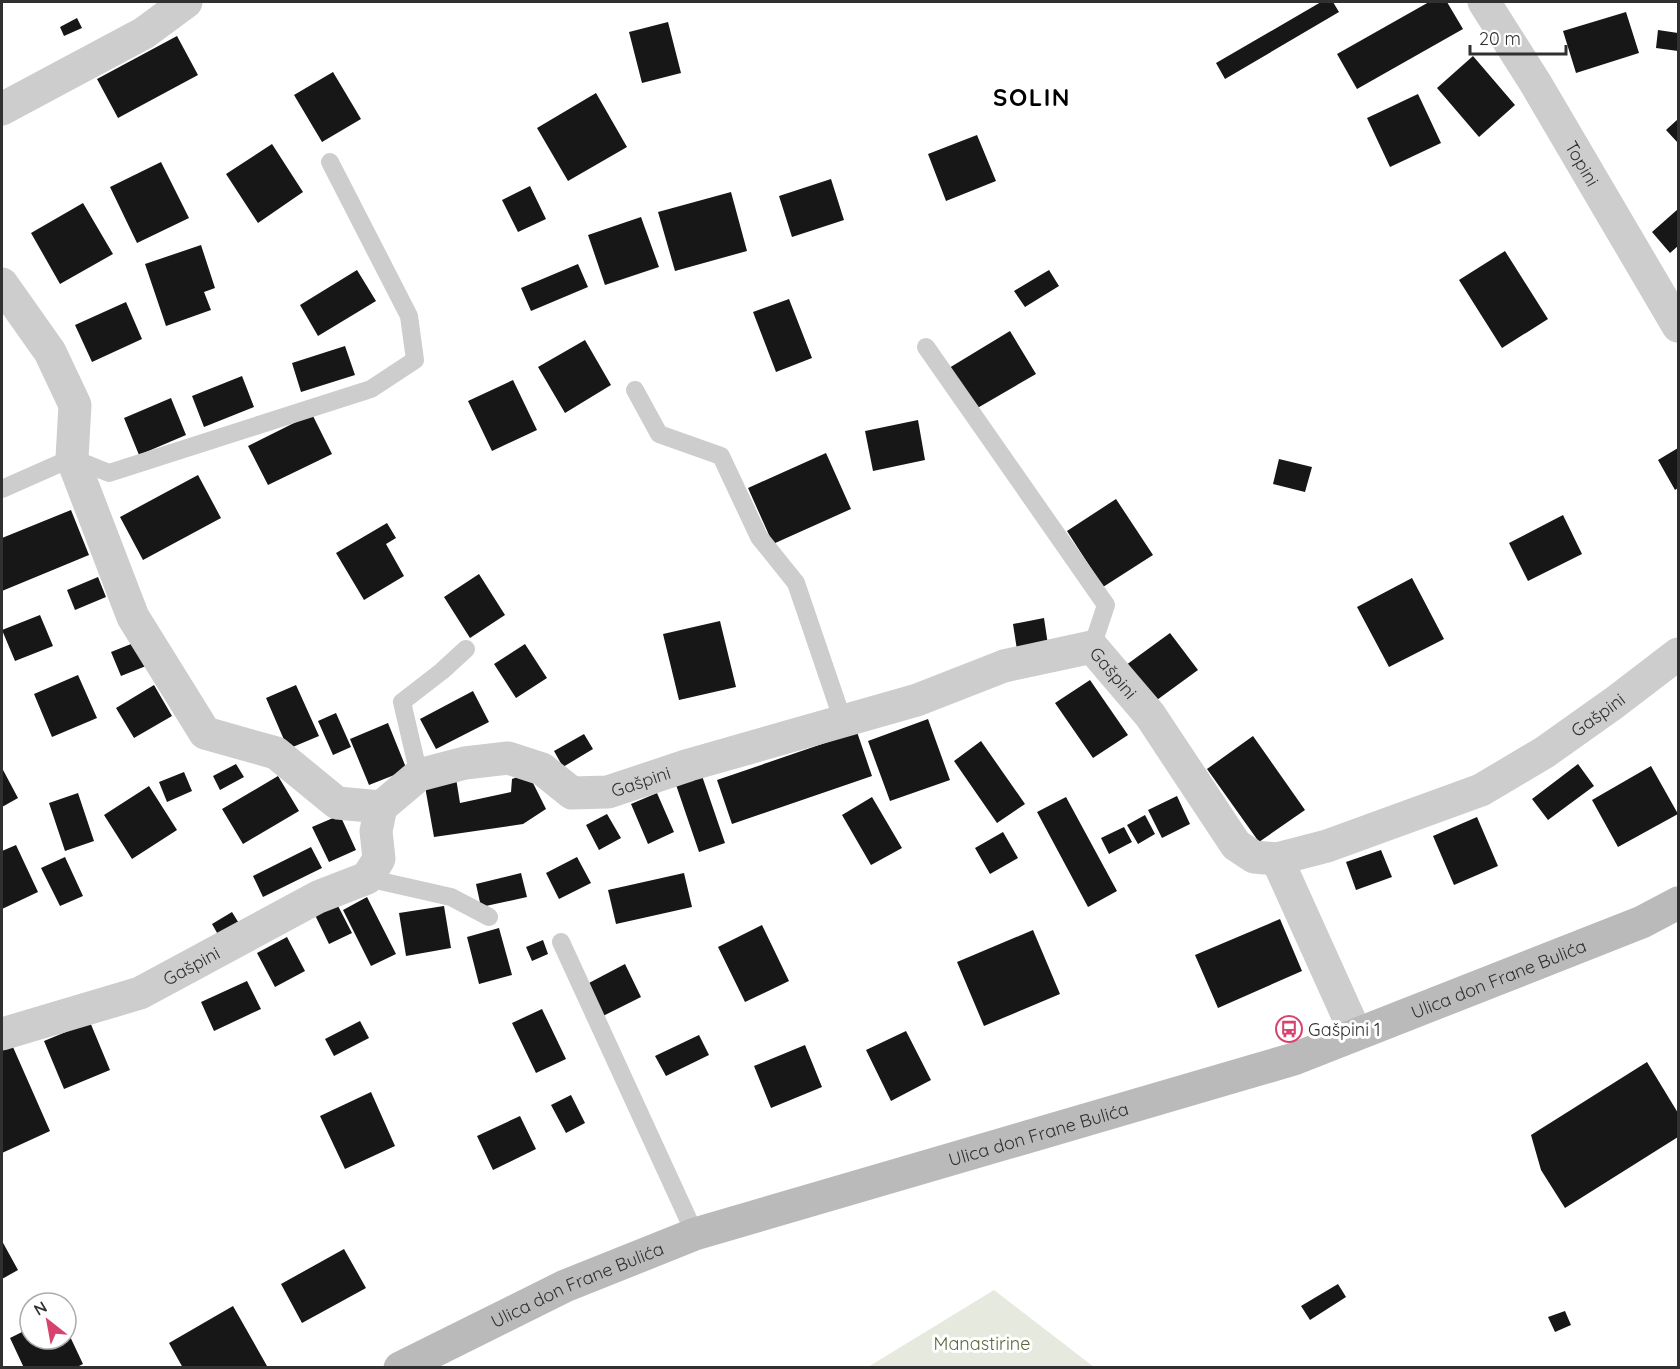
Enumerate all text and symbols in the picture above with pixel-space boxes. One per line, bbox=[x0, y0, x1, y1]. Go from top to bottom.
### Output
scale bar bbox=[1470, 18, 1566, 56]
text: 20 m bbox=[1479, 27, 1521, 50]
district label: SOLIN bbox=[993, 82, 1071, 112]
street label: Topini bbox=[1560, 136, 1605, 190]
street label: Gašpini bbox=[1085, 642, 1142, 703]
street label: Gašpini bbox=[1566, 687, 1629, 742]
street label: Gašpini bbox=[608, 761, 673, 802]
street label: Ulica don Frane Bulića bbox=[1407, 934, 1589, 1023]
street label: Gašpini bbox=[159, 941, 223, 990]
bus stop icon: Gašpini 1 bbox=[1274, 1014, 1304, 1044]
place label: Gašpini 1 bbox=[1308, 1018, 1381, 1041]
street label: Ulica don Frane Bulića bbox=[946, 1096, 1131, 1171]
street label: Ulica don Frane Bulića bbox=[487, 1236, 667, 1333]
north arrow bbox=[18, 1291, 78, 1351]
text: N bbox=[30, 1297, 50, 1320]
park label: Manastirine bbox=[934, 1332, 1030, 1355]

